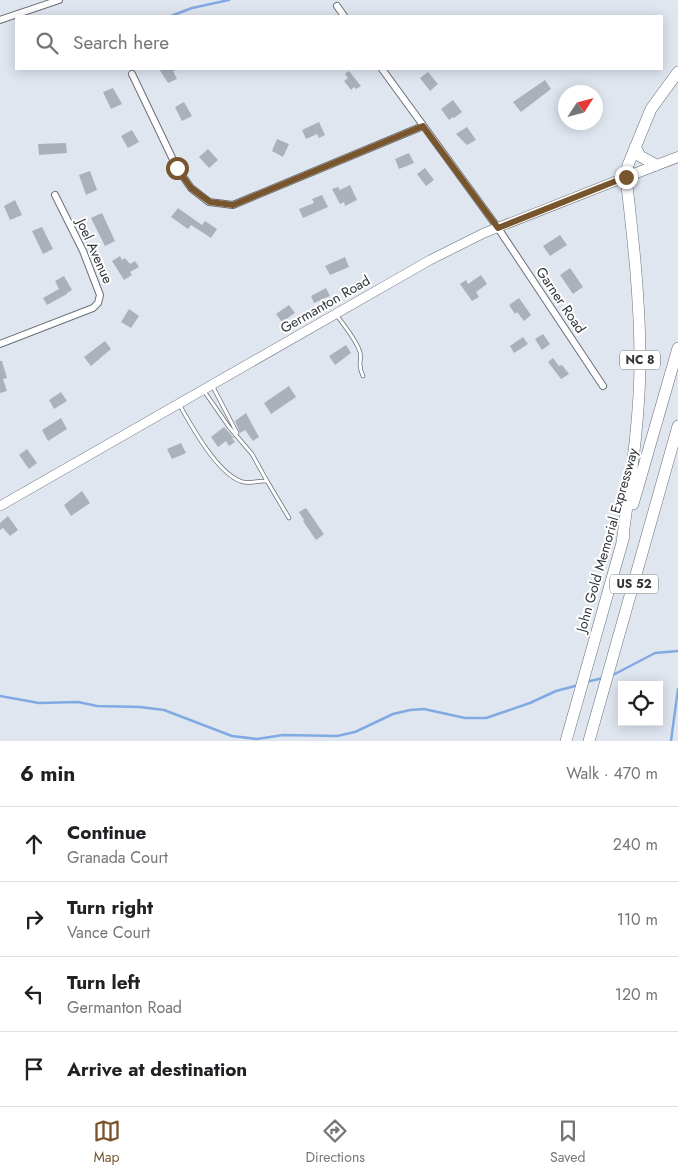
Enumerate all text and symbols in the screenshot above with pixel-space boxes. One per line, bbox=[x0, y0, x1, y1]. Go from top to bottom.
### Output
search box bbox=[15, 15, 663, 70]
icon: search bbox=[33, 29, 61, 57]
text: Search here bbox=[73, 29, 169, 56]
north arrow bbox=[558, 85, 603, 130]
route start bbox=[166, 157, 189, 180]
route end bbox=[615, 166, 638, 189]
street label: Joel Avenue bbox=[71, 213, 118, 287]
street label: Garner Road bbox=[531, 263, 591, 337]
street label: Germanton Road bbox=[276, 270, 374, 338]
road number: NC 8 bbox=[620, 350, 660, 370]
street label: John Gold Memorial Expressway bbox=[571, 445, 643, 636]
road number: US 52 bbox=[610, 574, 658, 594]
map controls bbox=[618, 681, 663, 726]
button: locate bbox=[618, 681, 663, 726]
text: 6 min bbox=[20, 759, 75, 789]
text: Walk · 470 m bbox=[566, 762, 658, 785]
text: Continue bbox=[67, 819, 146, 846]
icon: ahead bbox=[20, 830, 48, 858]
text: 240 m bbox=[613, 833, 658, 856]
text: Granada Court bbox=[67, 846, 168, 869]
text: Turn right bbox=[67, 894, 153, 921]
icon: right bbox=[20, 905, 48, 933]
text: 110 m bbox=[617, 908, 658, 931]
text: Vance Court bbox=[67, 921, 150, 944]
text: Turn left bbox=[67, 969, 140, 996]
icon: left bbox=[20, 980, 48, 1008]
text: 120 m bbox=[615, 983, 658, 1006]
text: Germanton Road bbox=[67, 996, 182, 1019]
icon: arrive bbox=[20, 1055, 48, 1083]
text: Arrive at destination bbox=[67, 1056, 247, 1083]
tab: Map bbox=[93, 1117, 121, 1167]
tab: Directions bbox=[306, 1117, 365, 1167]
tab: Saved bbox=[550, 1117, 585, 1167]

